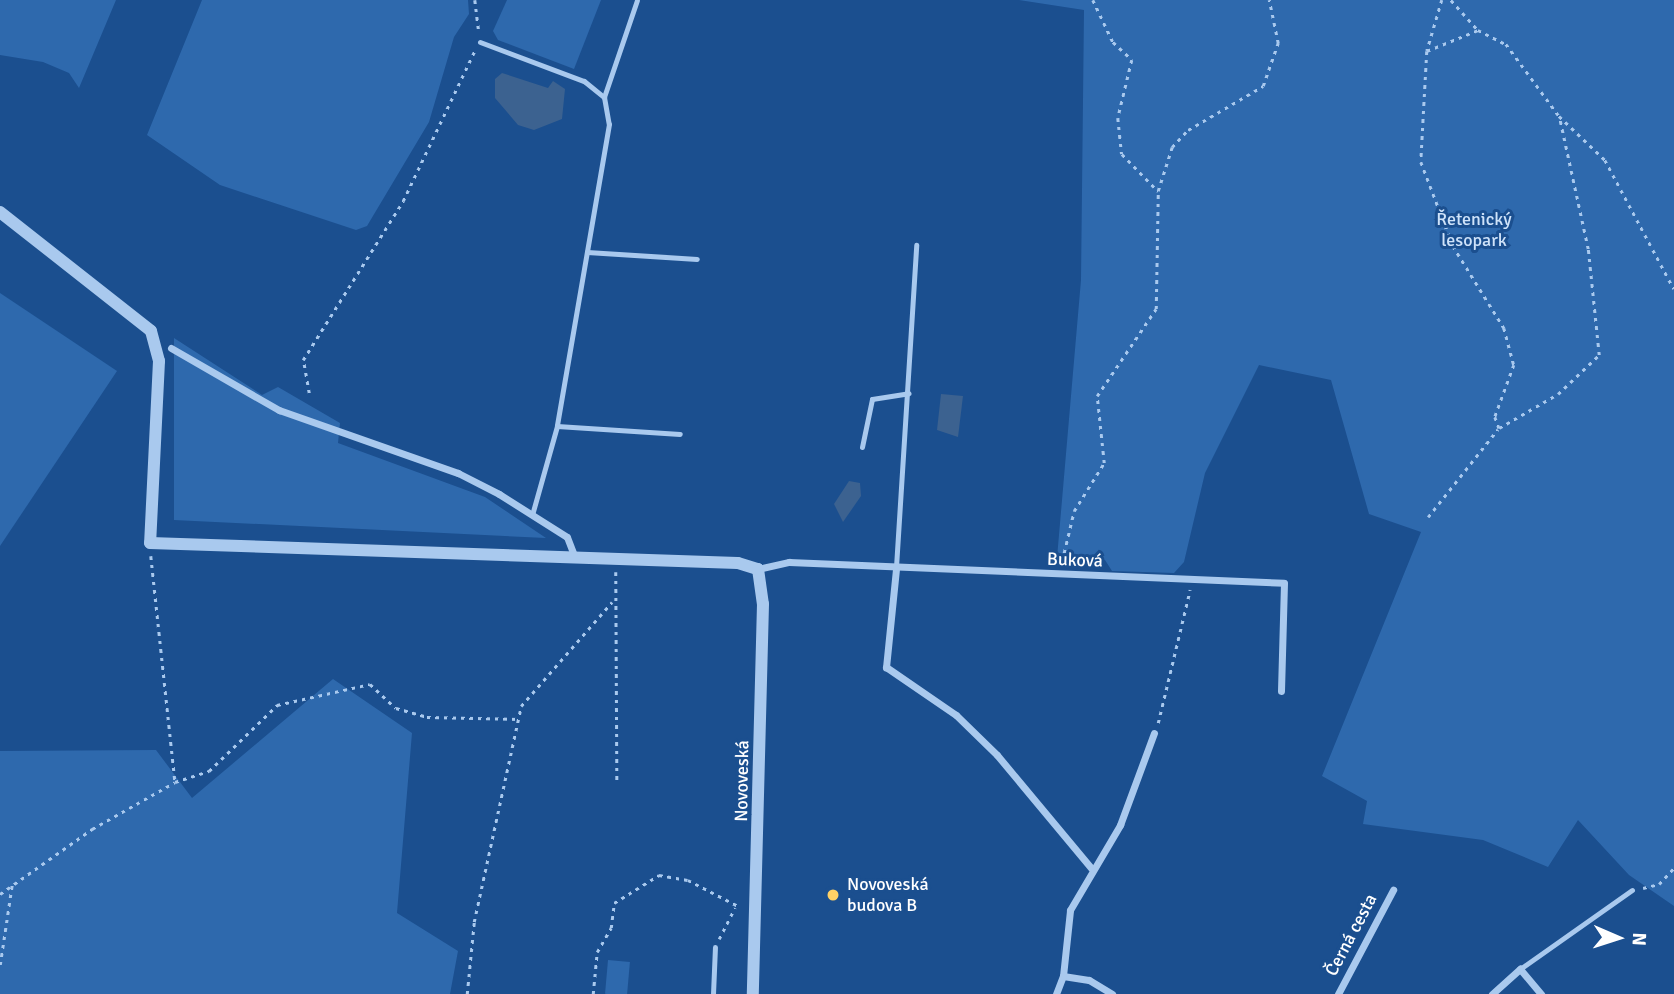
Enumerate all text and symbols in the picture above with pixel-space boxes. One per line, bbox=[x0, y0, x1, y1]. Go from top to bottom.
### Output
park label: Řetenický lesopark bbox=[1436, 209, 1512, 252]
street label: Buková bbox=[1047, 548, 1103, 572]
street label: Novoveská bbox=[730, 740, 754, 822]
place label: Novoveská budova B bbox=[847, 874, 929, 917]
marker: Novoveská budova B bbox=[825, 887, 841, 903]
street label: Černá cesta bbox=[1320, 890, 1382, 980]
north arrow bbox=[1583, 903, 1653, 973]
text: N bbox=[1627, 932, 1651, 946]

